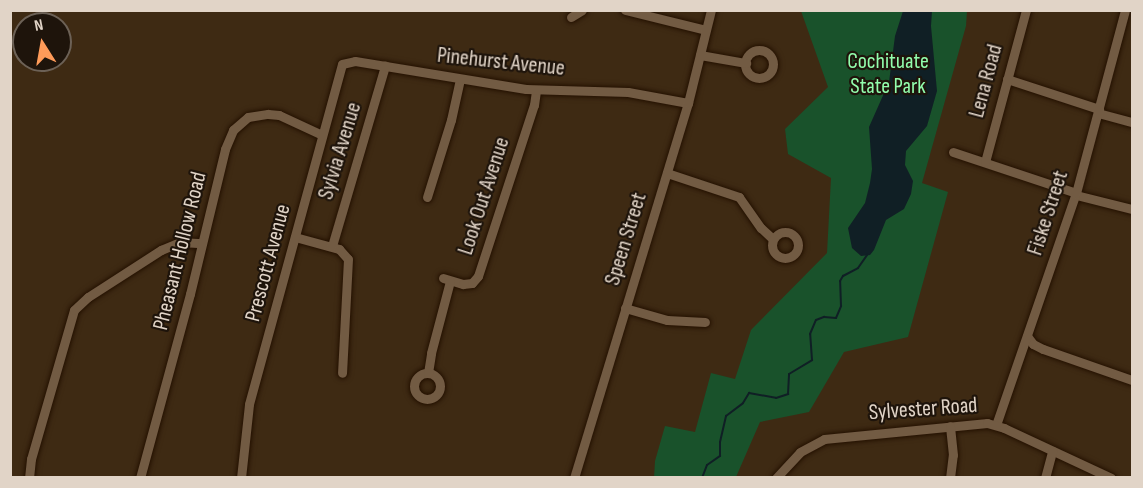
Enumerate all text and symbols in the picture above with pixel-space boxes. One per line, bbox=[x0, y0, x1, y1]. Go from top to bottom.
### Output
north arrow bbox=[12, 12, 72, 72]
text: N bbox=[33, 16, 45, 36]
street label: Lena Road bbox=[964, 41, 1008, 121]
street label: Pinehurst Avenue bbox=[436, 42, 566, 82]
park label: Cochituate State Park bbox=[847, 48, 929, 100]
street label: Sylvia Avenue bbox=[313, 99, 367, 203]
street label: Look Out Avenue bbox=[453, 134, 515, 258]
street label: Fiske Street bbox=[1022, 167, 1074, 259]
street label: Pheasant Hollow Road bbox=[148, 169, 212, 333]
street label: Speen Street bbox=[599, 189, 653, 289]
street label: Prescott Avenue bbox=[240, 201, 296, 325]
street label: Sylvester Road bbox=[868, 392, 978, 426]

